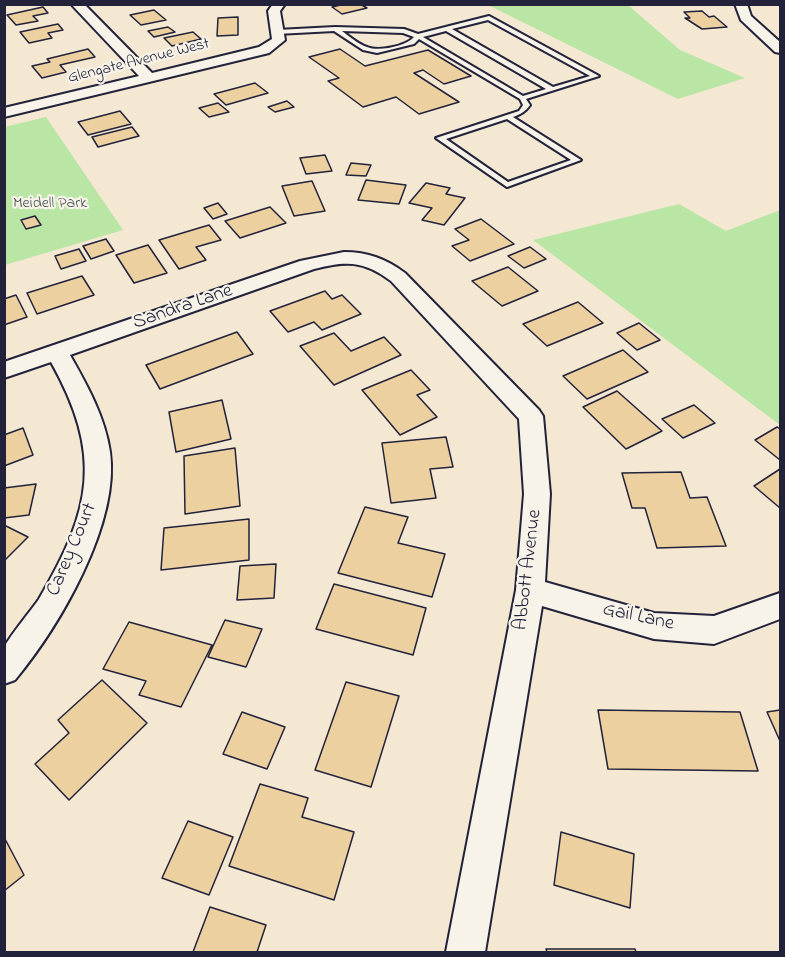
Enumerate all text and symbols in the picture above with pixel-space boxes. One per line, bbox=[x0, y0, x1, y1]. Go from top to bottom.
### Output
street label: Glengate Avenue West bbox=[66, 35, 212, 89]
park label: Meidell Park bbox=[13, 194, 87, 214]
street label: Sandra Lane bbox=[130, 280, 236, 336]
street label: Carey Court bbox=[43, 500, 103, 600]
street label: Abbott Avenue bbox=[510, 508, 548, 632]
street label: Gail Lane bbox=[600, 599, 676, 637]

